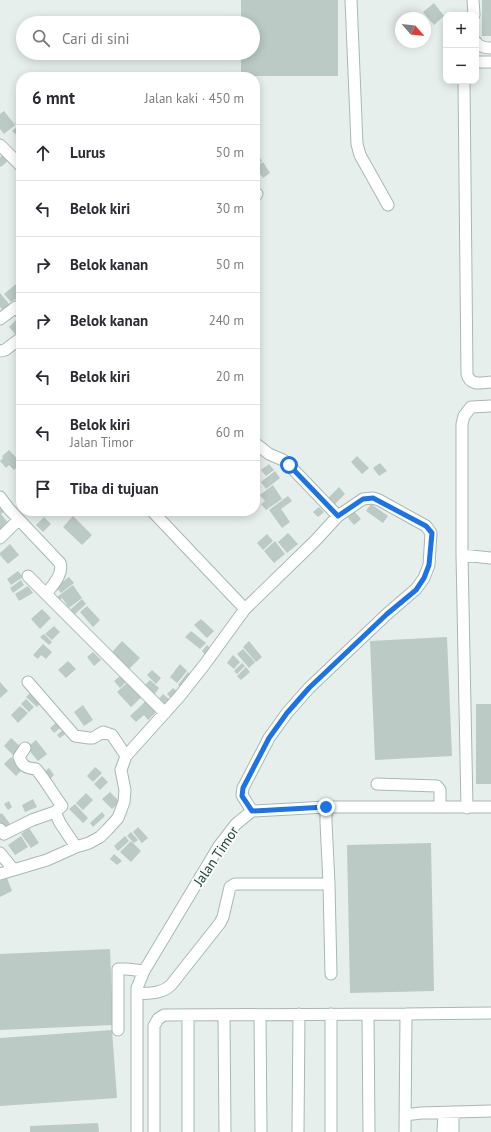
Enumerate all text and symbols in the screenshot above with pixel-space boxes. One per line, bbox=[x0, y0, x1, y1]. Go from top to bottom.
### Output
north arrow bbox=[395, 12, 431, 48]
map controls bbox=[443, 12, 479, 84]
button: + bbox=[443, 12, 479, 48]
search box bbox=[16, 16, 260, 60]
icon: search bbox=[30, 27, 52, 49]
text: Cari di sini bbox=[62, 29, 130, 48]
button: − bbox=[443, 48, 479, 84]
text: 6 mnt bbox=[32, 87, 75, 109]
text: Jalan kaki · 450 m bbox=[145, 90, 244, 107]
icon: ahead bbox=[32, 142, 54, 164]
text: Lurus bbox=[70, 143, 105, 162]
text: 50 m bbox=[216, 144, 244, 161]
icon: left bbox=[32, 198, 54, 220]
text: Belok kiri bbox=[70, 199, 130, 218]
text: 30 m bbox=[216, 200, 244, 217]
icon: right bbox=[32, 254, 54, 276]
text: Belok kanan bbox=[70, 255, 148, 274]
text: 50 m bbox=[216, 256, 244, 273]
icon: right bbox=[32, 310, 54, 332]
text: Belok kanan bbox=[70, 311, 148, 330]
text: 240 m bbox=[209, 312, 244, 329]
icon: left bbox=[32, 366, 54, 388]
text: Belok kiri bbox=[70, 367, 130, 386]
text: 20 m bbox=[216, 368, 244, 385]
text: Belok kiri bbox=[70, 415, 130, 434]
icon: left bbox=[32, 422, 54, 444]
text: 60 m bbox=[216, 424, 244, 441]
text: Jalan Timor bbox=[70, 434, 133, 451]
route start bbox=[280, 456, 298, 474]
icon: arrive bbox=[32, 478, 54, 500]
text: Tiba di tujuan bbox=[70, 479, 159, 498]
route end bbox=[317, 798, 335, 816]
street label: Jalan Timor bbox=[189, 823, 243, 890]

